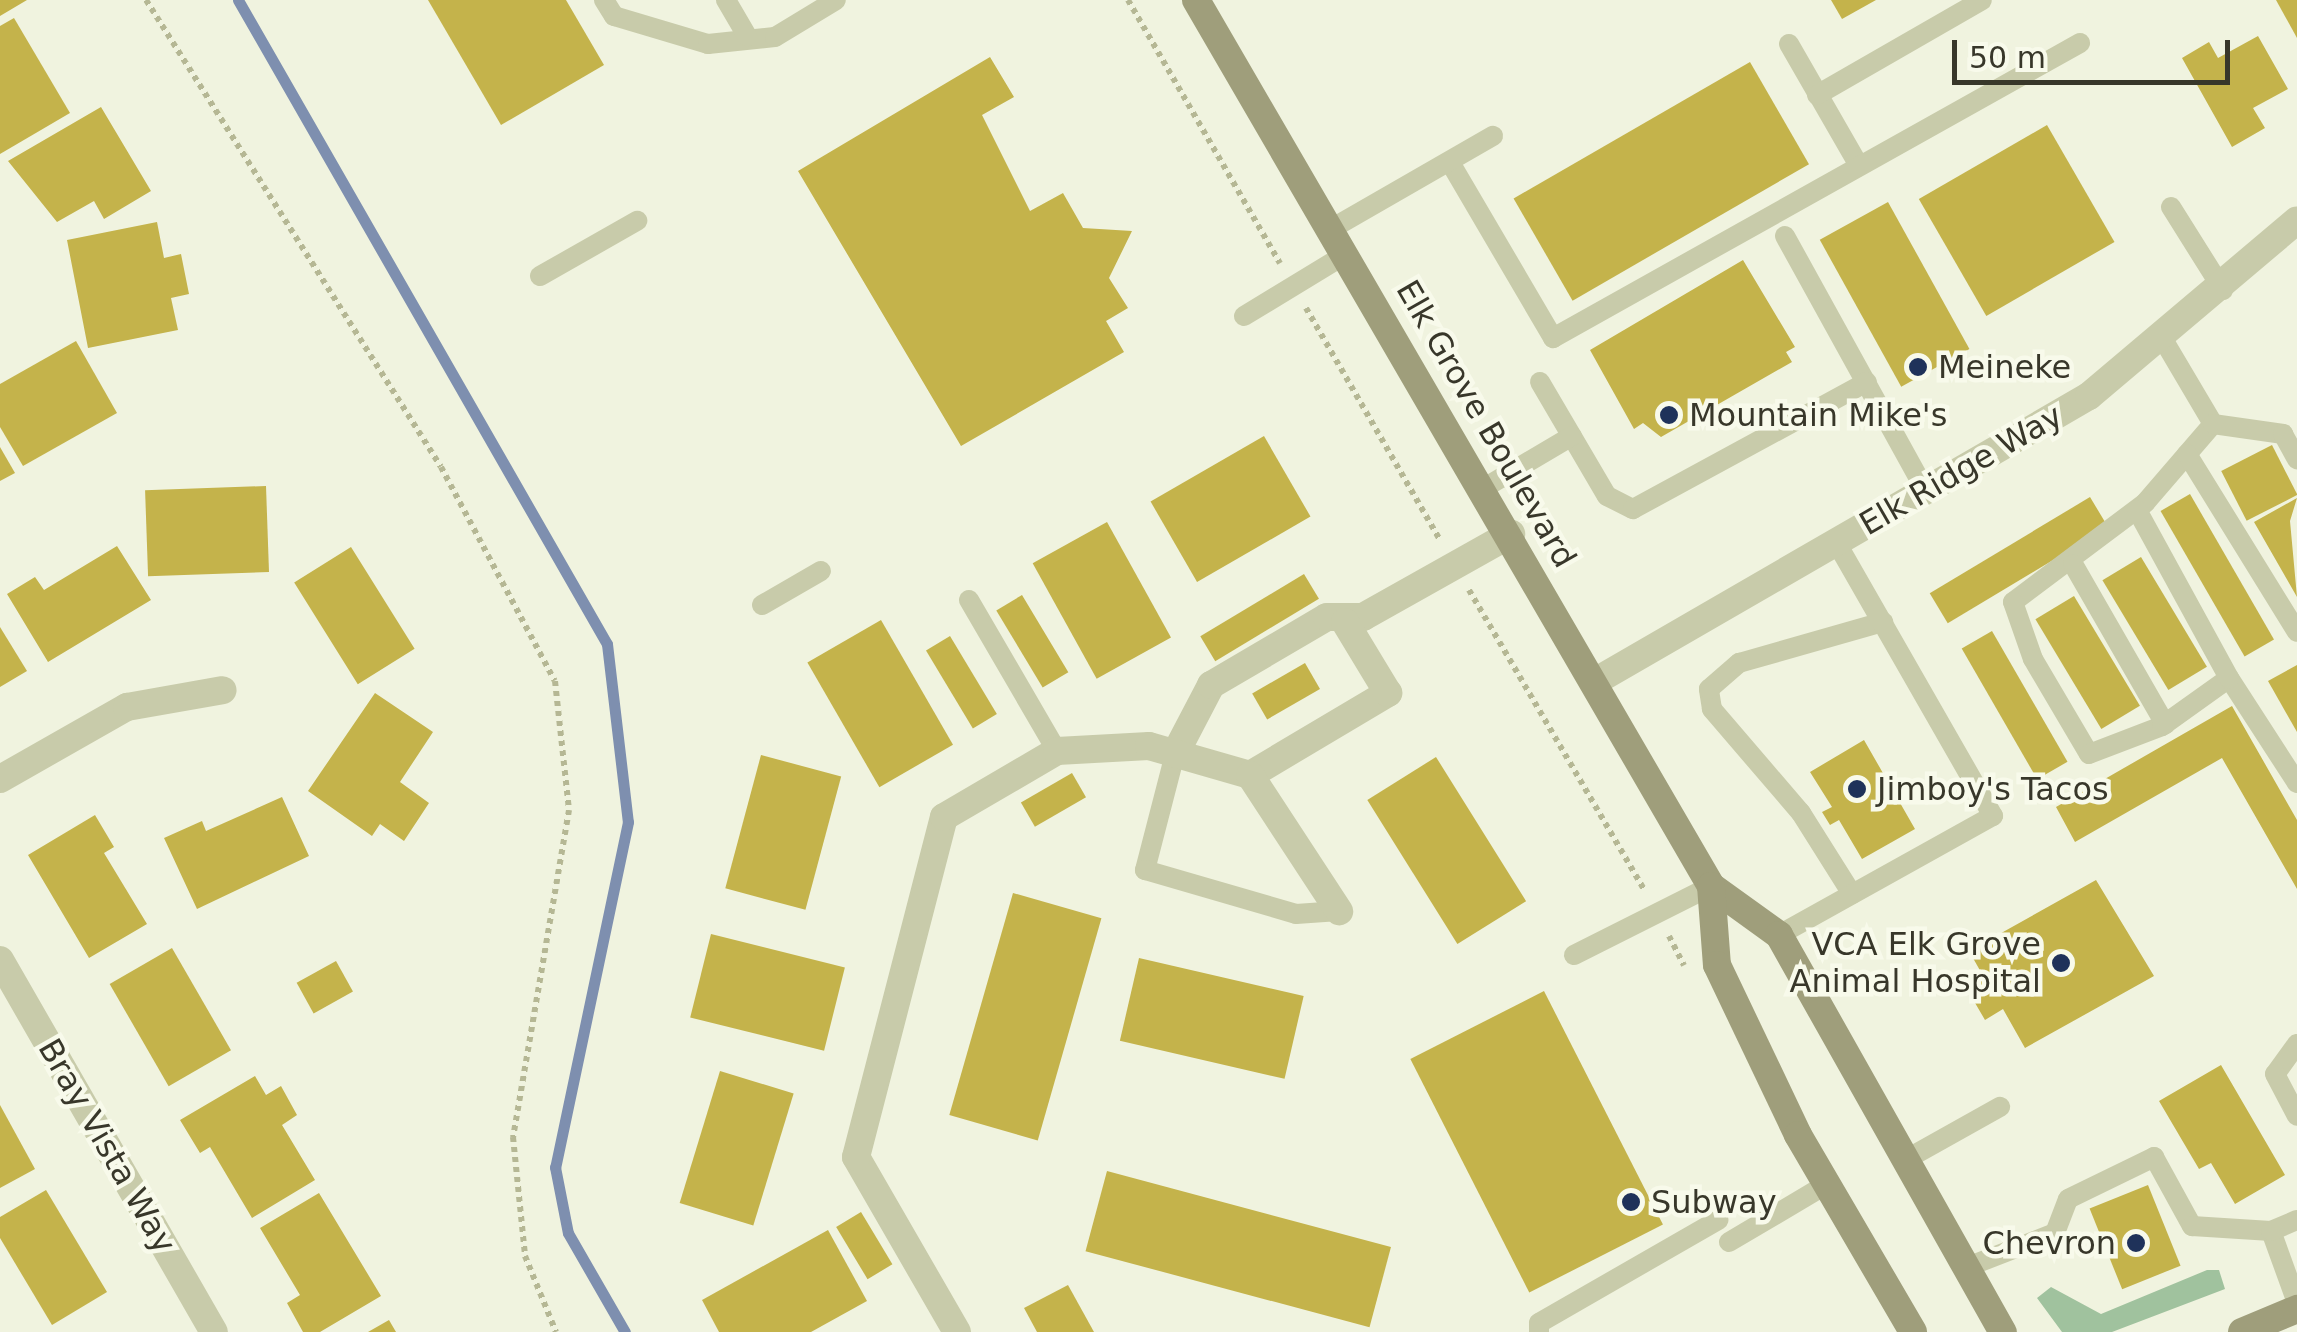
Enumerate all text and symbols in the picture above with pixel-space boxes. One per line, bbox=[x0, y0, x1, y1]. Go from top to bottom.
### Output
scale bar bbox=[1957, 20, 2234, 82]
text: 50 m bbox=[1969, 40, 2046, 75]
street label: Elk Grove Boulevard bbox=[1388, 274, 1584, 574]
place label: Meineke bbox=[1938, 348, 2071, 386]
marker: Meineke bbox=[1907, 356, 1929, 378]
place label: Mountain Mike's bbox=[1689, 396, 1947, 434]
street label: Elk Ridge Way bbox=[1853, 396, 2069, 544]
marker: Mountain Mike's bbox=[1658, 404, 1680, 426]
place label: Jimboy's Tacos bbox=[1877, 770, 2109, 808]
marker: Jimboy's Tacos bbox=[1846, 778, 1868, 800]
place label: VCA Elk Grove Animal Hospital bbox=[1790, 926, 2041, 1001]
marker: VCA Elk Grove Animal Hospital bbox=[2050, 952, 2072, 974]
street label: Bray Vista Way bbox=[30, 1032, 184, 1260]
place label: Subway bbox=[1651, 1183, 1777, 1221]
marker: Subway bbox=[1620, 1191, 1642, 1213]
place label: Chevron bbox=[1982, 1224, 2116, 1262]
marker: Chevron bbox=[2125, 1232, 2147, 1254]

